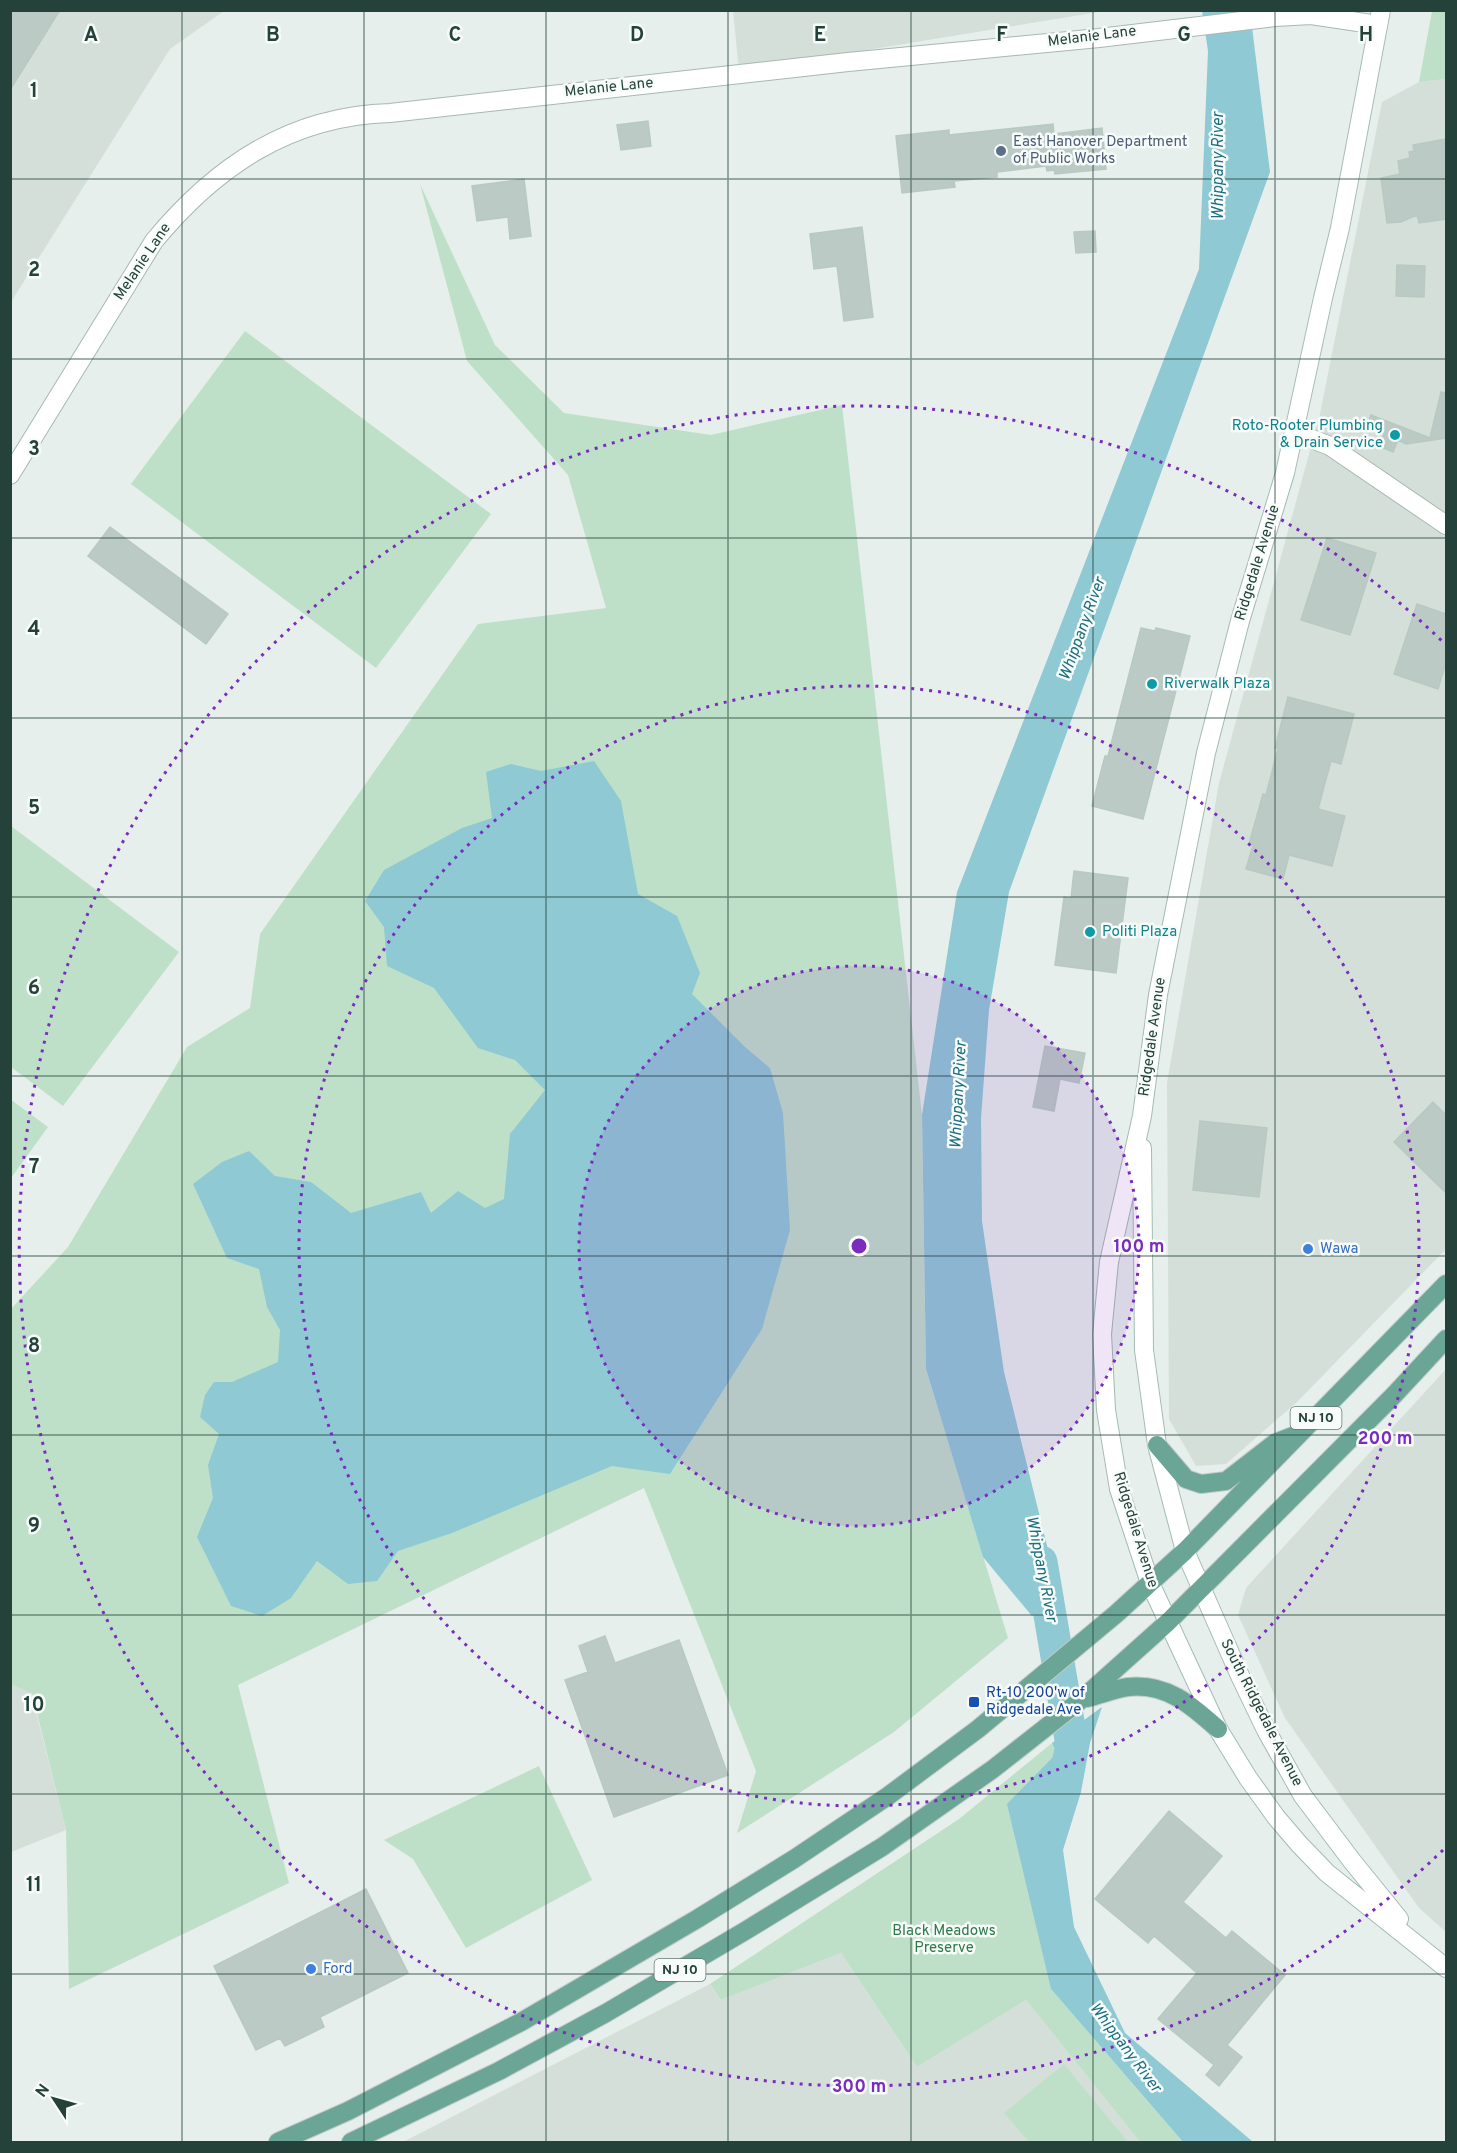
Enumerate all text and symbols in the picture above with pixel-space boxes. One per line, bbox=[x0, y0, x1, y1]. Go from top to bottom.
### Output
street label: Melanie Lane bbox=[1047, 22, 1137, 52]
text: A bbox=[84, 23, 98, 49]
text: B bbox=[266, 23, 280, 49]
text: C bbox=[449, 23, 461, 49]
text: D bbox=[630, 23, 644, 49]
text: E bbox=[814, 23, 826, 49]
text: F bbox=[996, 23, 1008, 49]
text: G bbox=[1177, 23, 1191, 49]
text: H bbox=[1359, 23, 1373, 49]
street label: Melanie Lane bbox=[564, 74, 654, 102]
text: 1 bbox=[30, 79, 38, 105]
water label: Whippany River bbox=[1209, 110, 1229, 220]
place label: East Hanover Department of Public Works bbox=[1013, 133, 1187, 169]
marker: East Hanover Department of Public Works bbox=[994, 144, 1008, 158]
street label: Melanie Lane bbox=[110, 220, 176, 304]
text: 2 bbox=[28, 258, 40, 284]
place label: Roto-Rooter Plumbing & Drain Service bbox=[1232, 417, 1383, 453]
marker: Roto-Rooter Plumbing & Drain Service bbox=[1388, 428, 1402, 442]
text: 3 bbox=[28, 437, 40, 463]
street label: Ridgedale Avenue bbox=[1231, 503, 1285, 623]
water label: Whippany River bbox=[1055, 573, 1111, 683]
text: 4 bbox=[28, 617, 40, 643]
place label: Riverwalk Plaza bbox=[1164, 675, 1270, 694]
marker: Riverwalk Plaza bbox=[1145, 677, 1159, 691]
text: 5 bbox=[28, 796, 40, 822]
place label: Politi Plaza bbox=[1102, 923, 1177, 942]
marker: Politi Plaza bbox=[1083, 925, 1097, 939]
text: 6 bbox=[28, 976, 40, 1002]
street label: Ridgedale Avenue bbox=[1135, 976, 1171, 1098]
water label: Whippany River bbox=[946, 1039, 972, 1149]
text: 7 bbox=[29, 1155, 39, 1181]
centre of rings bbox=[849, 1236, 869, 1256]
text: 100 m bbox=[1113, 1236, 1165, 1259]
place label: Wawa bbox=[1320, 1240, 1358, 1259]
marker: Wawa bbox=[1301, 1242, 1315, 1256]
text: 8 bbox=[28, 1334, 40, 1360]
road number: NJ 10 bbox=[1290, 1407, 1342, 1429]
text: 200 m bbox=[1357, 1428, 1413, 1451]
street label: Ridgedale Avenue bbox=[1108, 1470, 1162, 1590]
text: 9 bbox=[28, 1514, 40, 1540]
water label: Whippany River bbox=[1021, 1514, 1061, 1626]
street label: South Ridgedale Avenue bbox=[1215, 1636, 1307, 1790]
place label: Rt-10 200'w of Ridgedale Ave bbox=[986, 1684, 1085, 1720]
text: 10 bbox=[23, 1693, 45, 1719]
marker: Rt-10 200'w of Ridgedale Ave bbox=[967, 1695, 981, 1709]
text: 11 bbox=[26, 1873, 42, 1899]
park label: Black Meadows Preserve bbox=[892, 1922, 996, 1958]
road number: NJ 10 bbox=[654, 1959, 706, 1981]
place label: Ford bbox=[323, 1960, 352, 1979]
marker: Ford bbox=[304, 1962, 318, 1976]
water label: Whippany River bbox=[1085, 1999, 1167, 2099]
north arrow bbox=[24, 2069, 84, 2129]
text: 300 m bbox=[832, 2076, 886, 2099]
text: N bbox=[32, 2081, 55, 2102]

